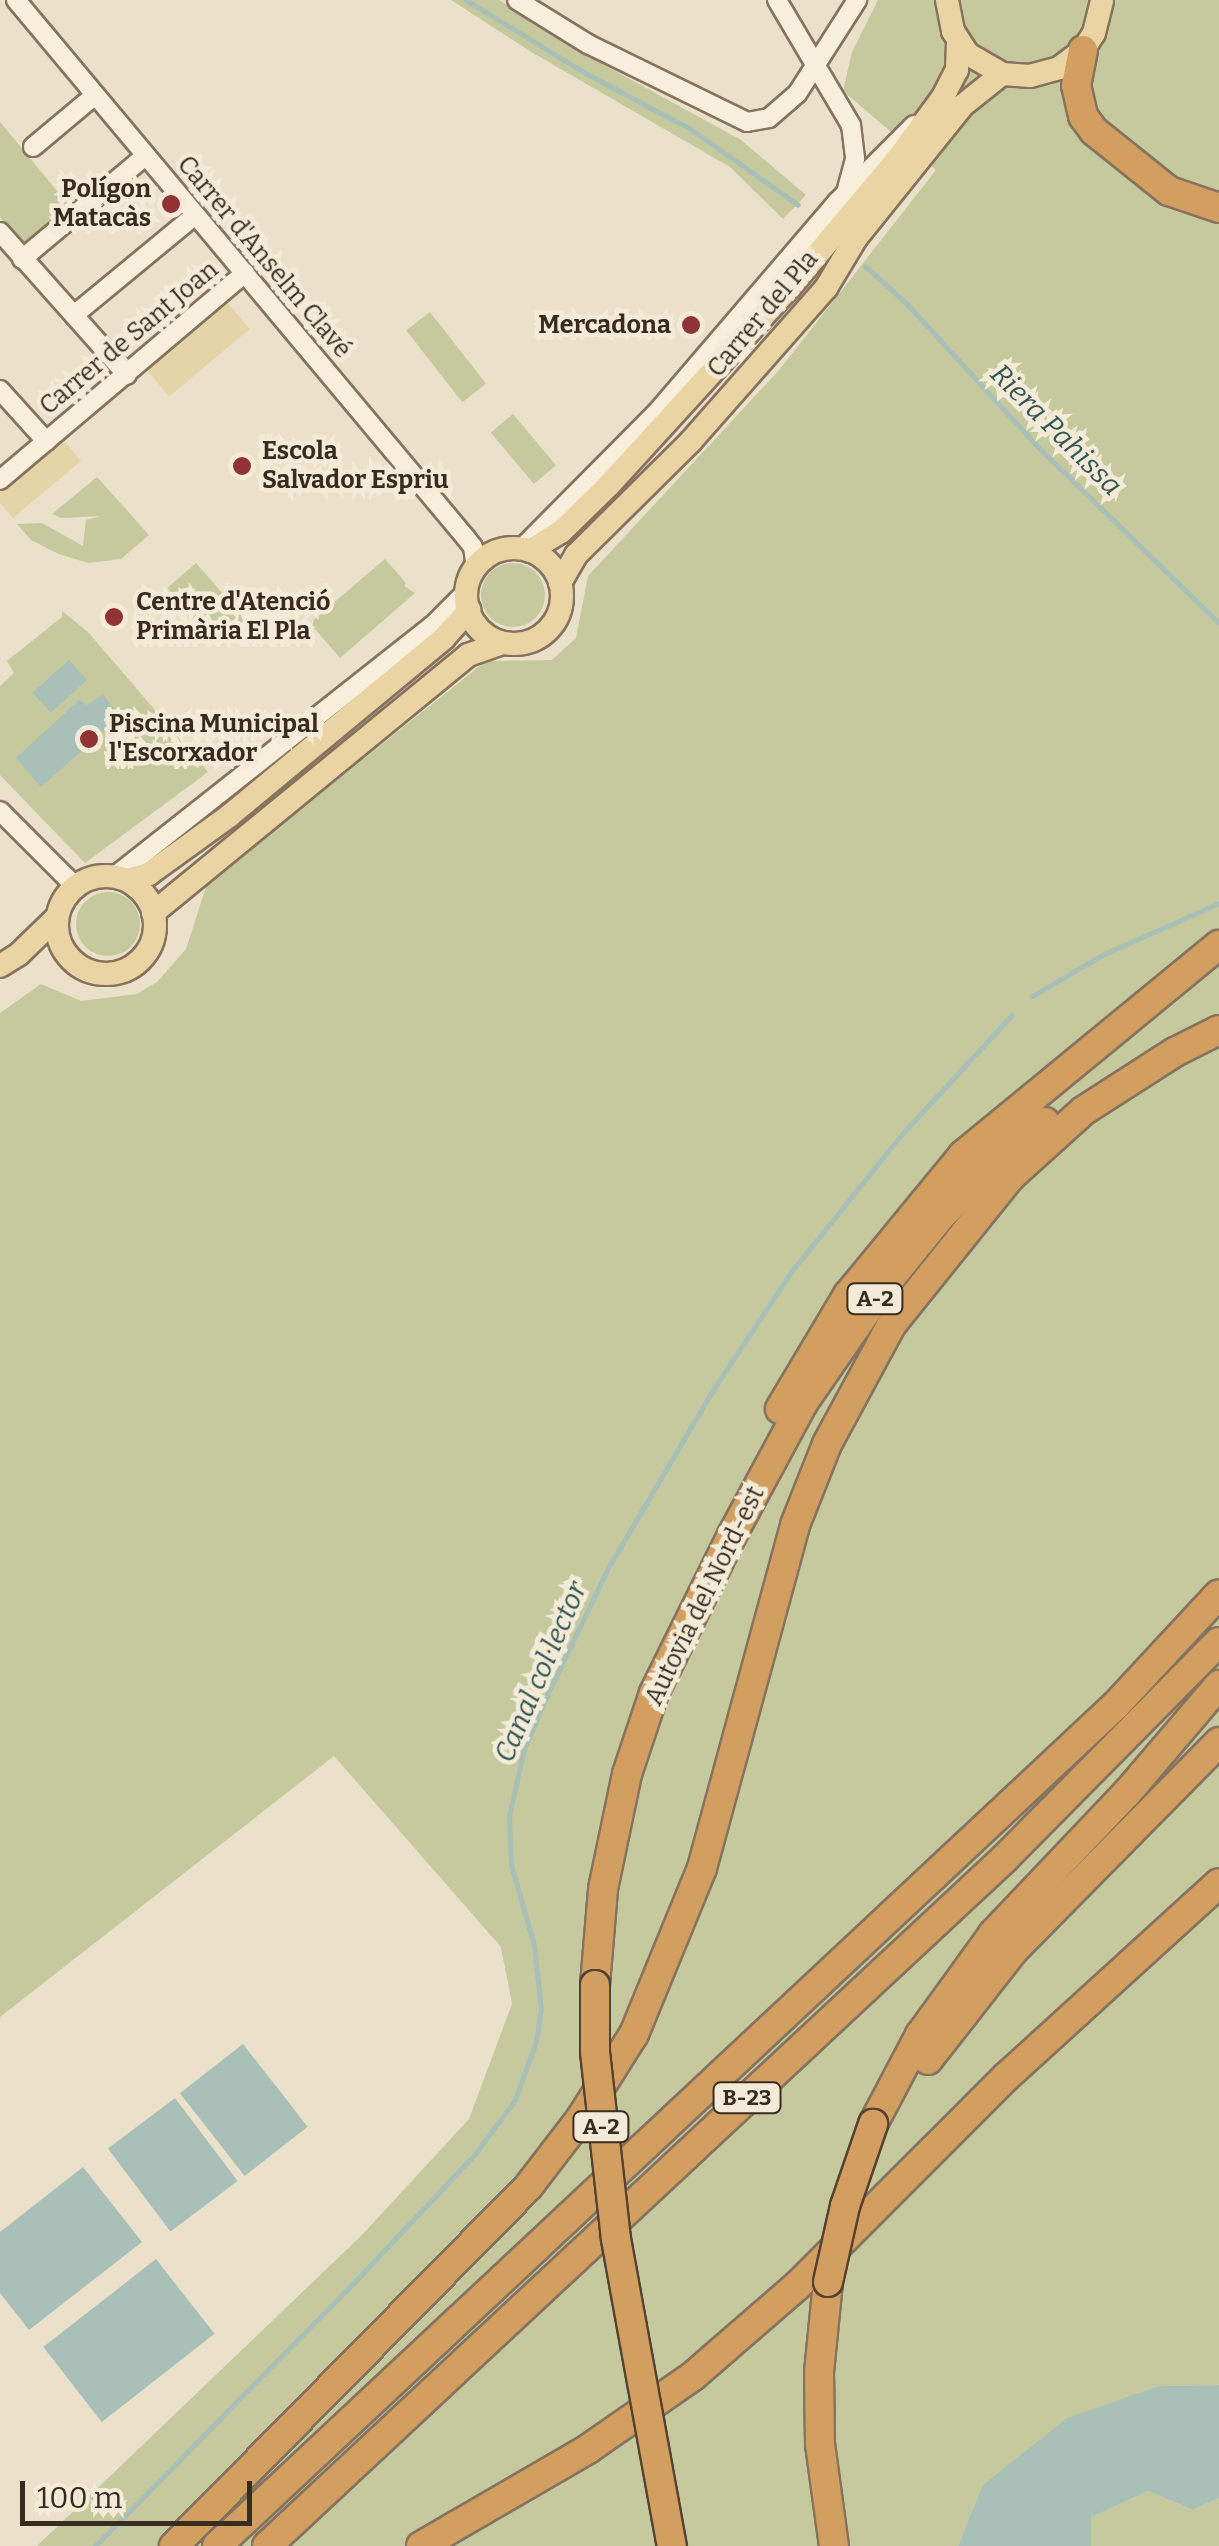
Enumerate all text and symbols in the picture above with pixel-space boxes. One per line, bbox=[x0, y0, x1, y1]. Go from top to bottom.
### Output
street label: Carrer d'Anselm Clavé bbox=[171, 150, 357, 364]
place label: Polígon Matacàs bbox=[53, 175, 151, 234]
marker: Polígon Matacàs bbox=[160, 193, 182, 215]
street label: Carrer del Pla bbox=[701, 245, 825, 383]
street label: Carrer de Sant Joan bbox=[34, 255, 224, 421]
place label: Mercadona bbox=[538, 310, 671, 340]
marker: Mercadona bbox=[680, 314, 702, 336]
water label: Riera Pahissa bbox=[983, 357, 1129, 503]
place label: Escola Salvador Espriu bbox=[262, 437, 449, 496]
marker: Escola Salvador Espriu bbox=[231, 455, 253, 477]
place label: Centre d'Atenció Primària El Pla bbox=[136, 588, 330, 647]
marker: Centre d'Atenció Primària El Pla bbox=[101, 604, 127, 630]
place label: Piscina Municipal l'Escorxador bbox=[109, 710, 319, 769]
marker: Piscina Municipal l'Escorxador bbox=[78, 728, 100, 750]
road number: A-2 bbox=[845, 1282, 905, 1316]
street label: Autovia del Nord-est bbox=[639, 1482, 771, 1710]
water label: Canal col·lector bbox=[488, 1577, 594, 1767]
road number: B-23 bbox=[712, 2081, 782, 2115]
road number: A-2 bbox=[571, 2110, 631, 2144]
scale bar bbox=[25, 2461, 258, 2523]
text: 100 m bbox=[37, 2480, 122, 2516]

